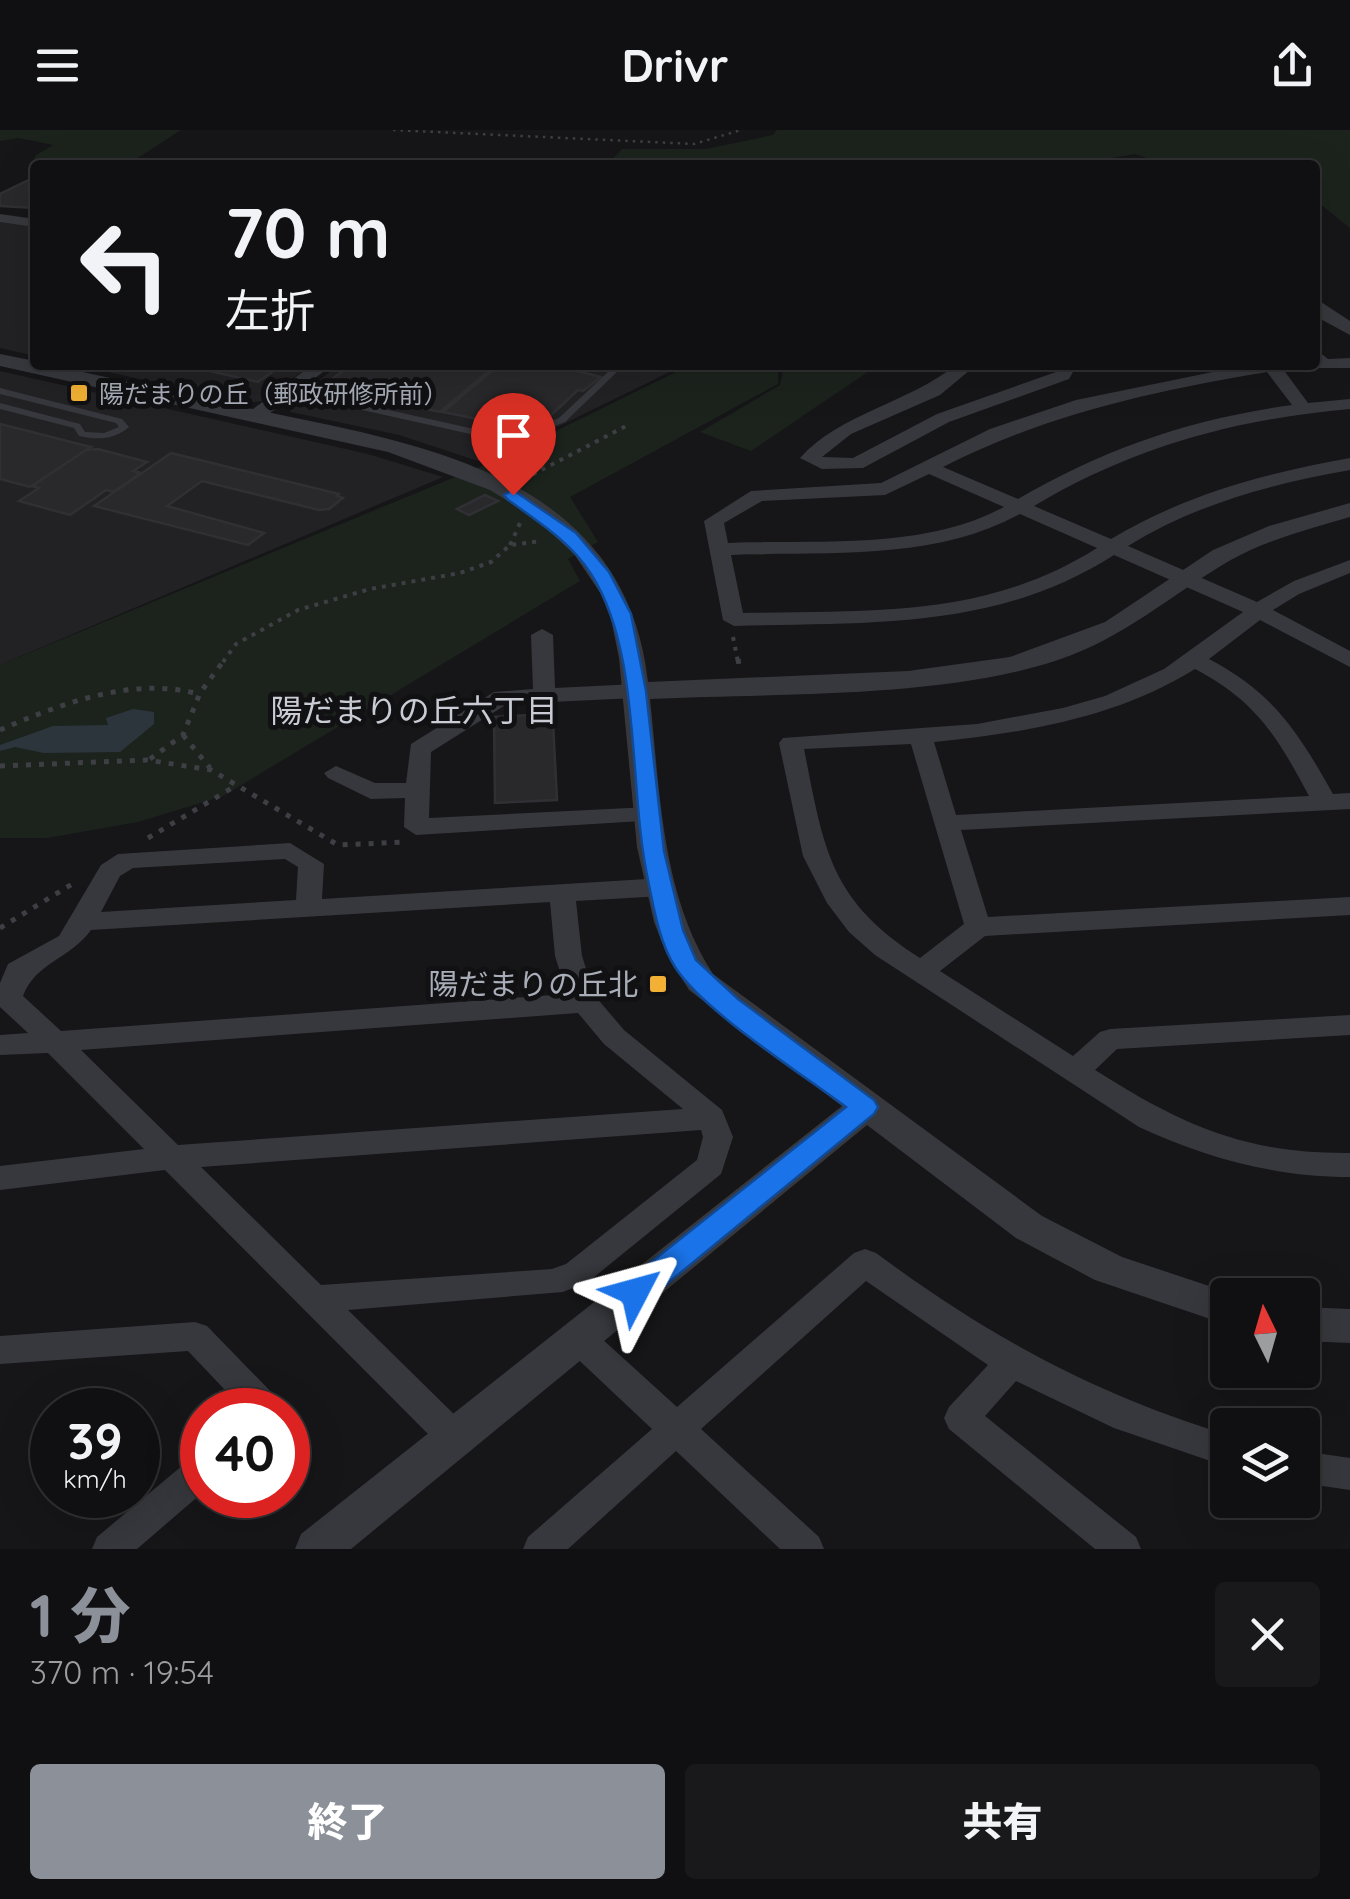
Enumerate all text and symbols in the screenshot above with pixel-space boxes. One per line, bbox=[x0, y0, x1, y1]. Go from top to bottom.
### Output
text: Drivr bbox=[621, 37, 729, 93]
icon: menu bbox=[30, 38, 85, 93]
icon: share bbox=[1265, 38, 1320, 93]
text: 70 m bbox=[225, 188, 391, 276]
icon: left bbox=[60, 200, 190, 330]
text: 左折 bbox=[225, 282, 315, 338]
place label: 陽だまりの丘（郵政研修所前） bbox=[99, 378, 449, 409]
marker: 陽だまりの丘（郵政研修所前） bbox=[68, 382, 90, 404]
pin bbox=[471, 393, 556, 496]
icon: arrive bbox=[486, 408, 541, 463]
district label: 陽だまりの丘六丁目 bbox=[270, 690, 558, 730]
place label: 陽だまりの丘北 bbox=[429, 965, 638, 1003]
marker: 陽だまりの丘北 bbox=[647, 973, 669, 995]
position arrow bbox=[583, 1240, 687, 1344]
north arrow bbox=[1210, 1278, 1320, 1388]
map controls bbox=[1210, 1278, 1320, 1518]
speed limit sign: 40 bbox=[180, 1388, 310, 1518]
button: layers bbox=[1210, 1408, 1320, 1518]
text: 39 bbox=[67, 1409, 123, 1472]
text: km/h bbox=[63, 1463, 127, 1494]
text: 1 分 bbox=[30, 1577, 130, 1652]
button: close bbox=[1215, 1582, 1320, 1687]
text: 370 m · 19:54 bbox=[30, 1652, 214, 1692]
button: 終了 bbox=[30, 1764, 665, 1879]
button: 共有 bbox=[685, 1764, 1320, 1879]

